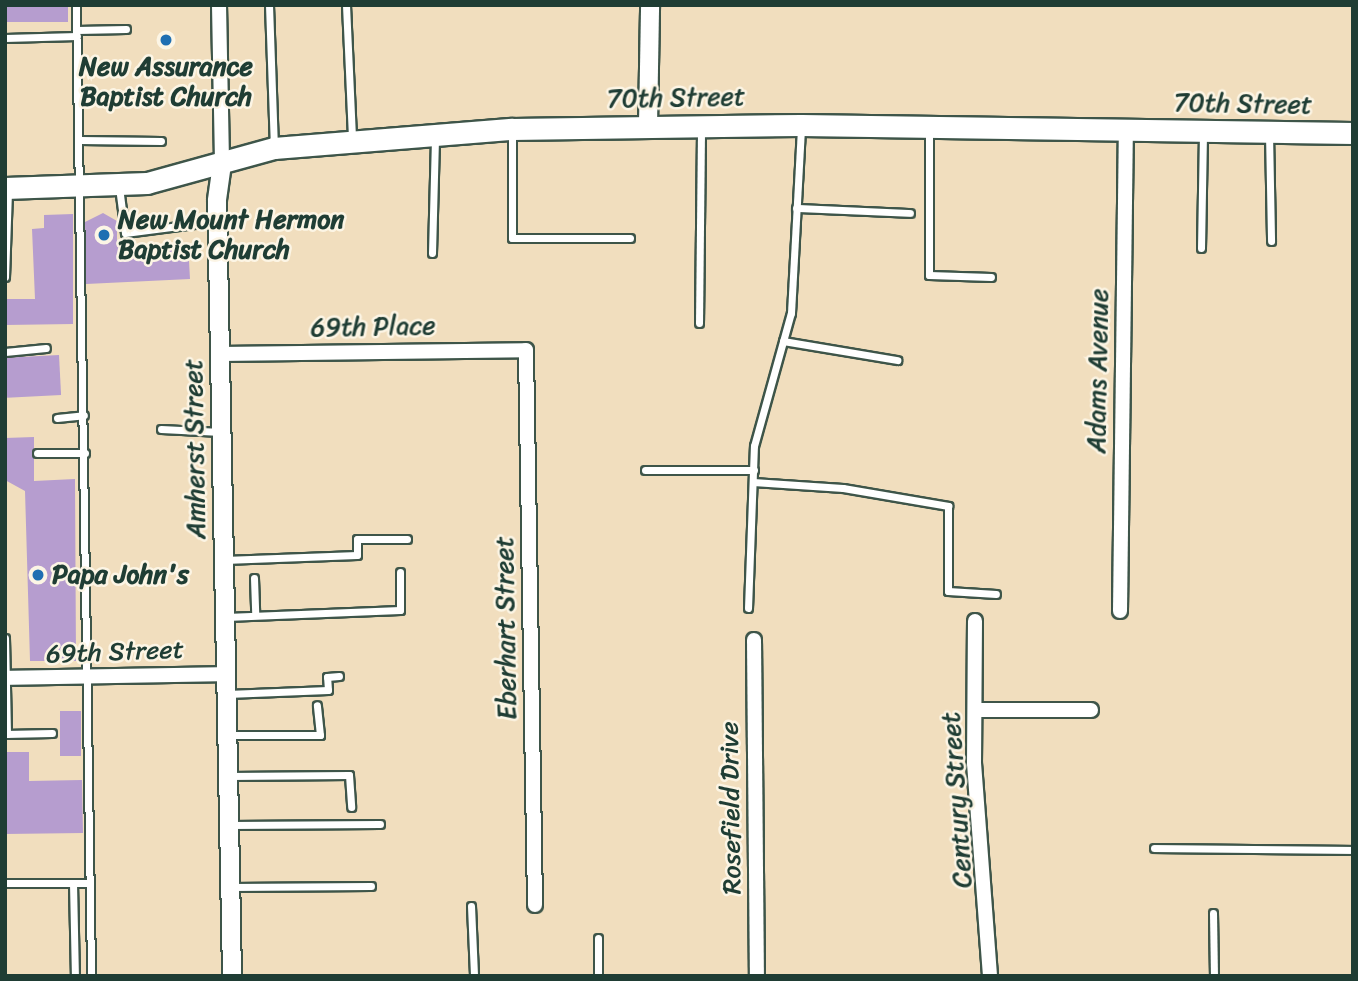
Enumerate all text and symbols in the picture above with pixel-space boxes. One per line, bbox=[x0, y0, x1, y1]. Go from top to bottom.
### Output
marker: New Assurance Baptist Church bbox=[158, 32, 174, 48]
place label: New Assurance Baptist Church bbox=[79, 51, 253, 112]
street label: 70th Street bbox=[606, 81, 746, 115]
street label: 70th Street bbox=[1173, 87, 1313, 121]
place label: New Mount Hermon Baptist Church bbox=[118, 204, 344, 266]
marker: New Mount Hermon Baptist Church bbox=[96, 227, 112, 243]
street label: Adams Avenue bbox=[1081, 289, 1115, 453]
street label: 69th Place bbox=[310, 310, 436, 344]
street label: Amherst Street bbox=[178, 359, 212, 539]
street label: Eberhart Street bbox=[489, 536, 523, 720]
place label: Papa John's bbox=[52, 559, 188, 591]
marker: Papa John's bbox=[30, 567, 46, 583]
street label: 69th Street bbox=[45, 634, 185, 670]
street label: Century Street bbox=[935, 711, 979, 889]
street label: Rosefield Drive bbox=[714, 721, 748, 895]

